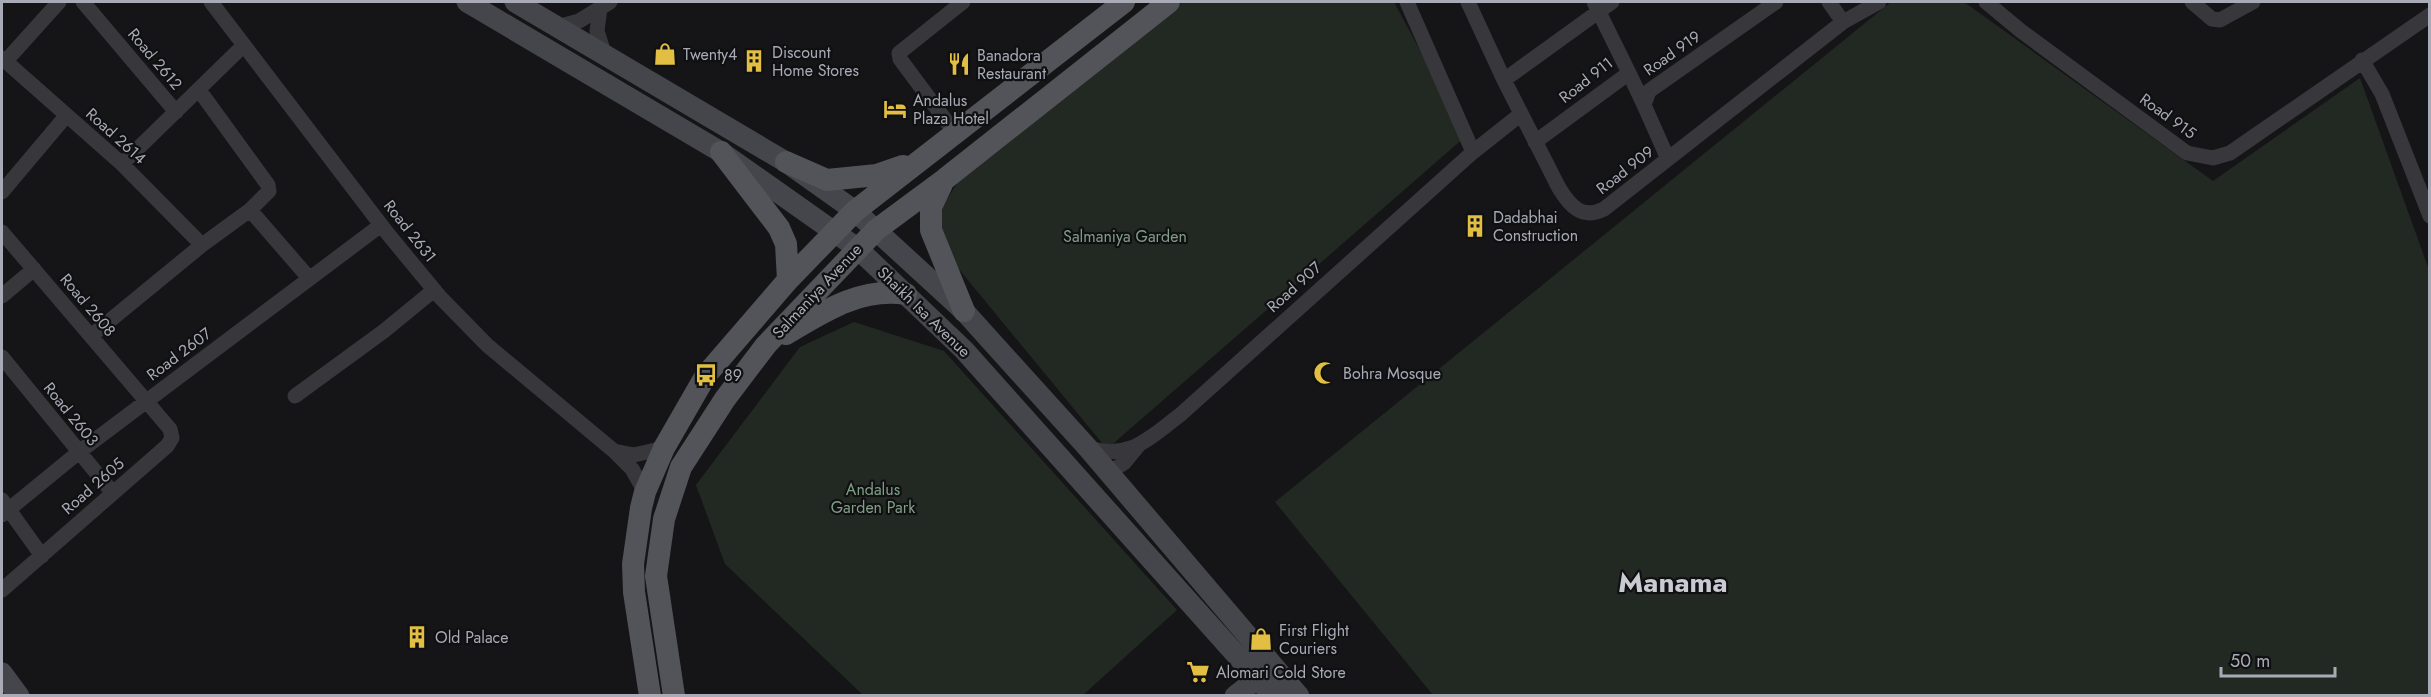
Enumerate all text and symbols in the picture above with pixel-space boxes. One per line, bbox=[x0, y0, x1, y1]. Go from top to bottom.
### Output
street label: Road 2612 bbox=[122, 23, 188, 95]
street label: Road 919 bbox=[1639, 25, 1705, 81]
shop icon: Twenty4 bbox=[652, 41, 678, 67]
place label: Discount Home Stores bbox=[772, 41, 859, 82]
place label: Twenty4 bbox=[683, 43, 737, 66]
place label: Banadora Restaurant bbox=[977, 44, 1046, 85]
building icon: Discount Home Stores bbox=[741, 48, 767, 74]
restaurant icon: Banadora Restaurant bbox=[946, 51, 972, 77]
street label: Road 911 bbox=[1554, 52, 1618, 108]
street label: Road 915 bbox=[2135, 88, 2201, 144]
place label: Andalus Plaza Hotel bbox=[913, 89, 989, 130]
hotel icon: Andalus Plaza Hotel bbox=[882, 96, 908, 122]
street label: Road 2614 bbox=[81, 103, 151, 169]
street label: Road 909 bbox=[1591, 140, 1659, 200]
street label: Road 2631 bbox=[378, 195, 442, 267]
place label: Dadabhai Construction bbox=[1493, 206, 1578, 247]
building icon: Dadabhai Construction bbox=[1462, 213, 1488, 239]
park label: Salmaniya Garden bbox=[1063, 225, 1187, 248]
street label: Salmaniya Avenue bbox=[767, 238, 867, 344]
street label: Road 907 bbox=[1262, 256, 1327, 318]
street label: Shaikh Isa Avenue bbox=[872, 261, 976, 363]
street label: Road 2608 bbox=[55, 269, 121, 341]
street label: Road 2607 bbox=[142, 322, 217, 386]
mosque icon: Bohra Mosque bbox=[1312, 360, 1338, 386]
bus stop icon: 89 bbox=[693, 362, 719, 388]
place label: Bohra Mosque bbox=[1343, 362, 1441, 385]
place label: 89 bbox=[724, 364, 742, 387]
street label: Road 2603 bbox=[38, 377, 104, 451]
street label: Road 2605 bbox=[57, 452, 129, 520]
park label: Andalus Garden Park bbox=[831, 478, 916, 519]
district label: Manama bbox=[1618, 562, 1728, 603]
place label: First Flight Couriers bbox=[1279, 619, 1349, 660]
building icon: Old Palace bbox=[404, 624, 430, 650]
place label: Old Palace bbox=[435, 626, 509, 649]
shop icon: First Flight Couriers bbox=[1248, 626, 1274, 652]
scale bar bbox=[2221, 640, 2335, 678]
text: 50 m bbox=[2230, 648, 2270, 674]
supermarket icon: Alomari Cold Store bbox=[1185, 659, 1211, 685]
place label: Alomari Cold Store bbox=[1216, 661, 1346, 684]

